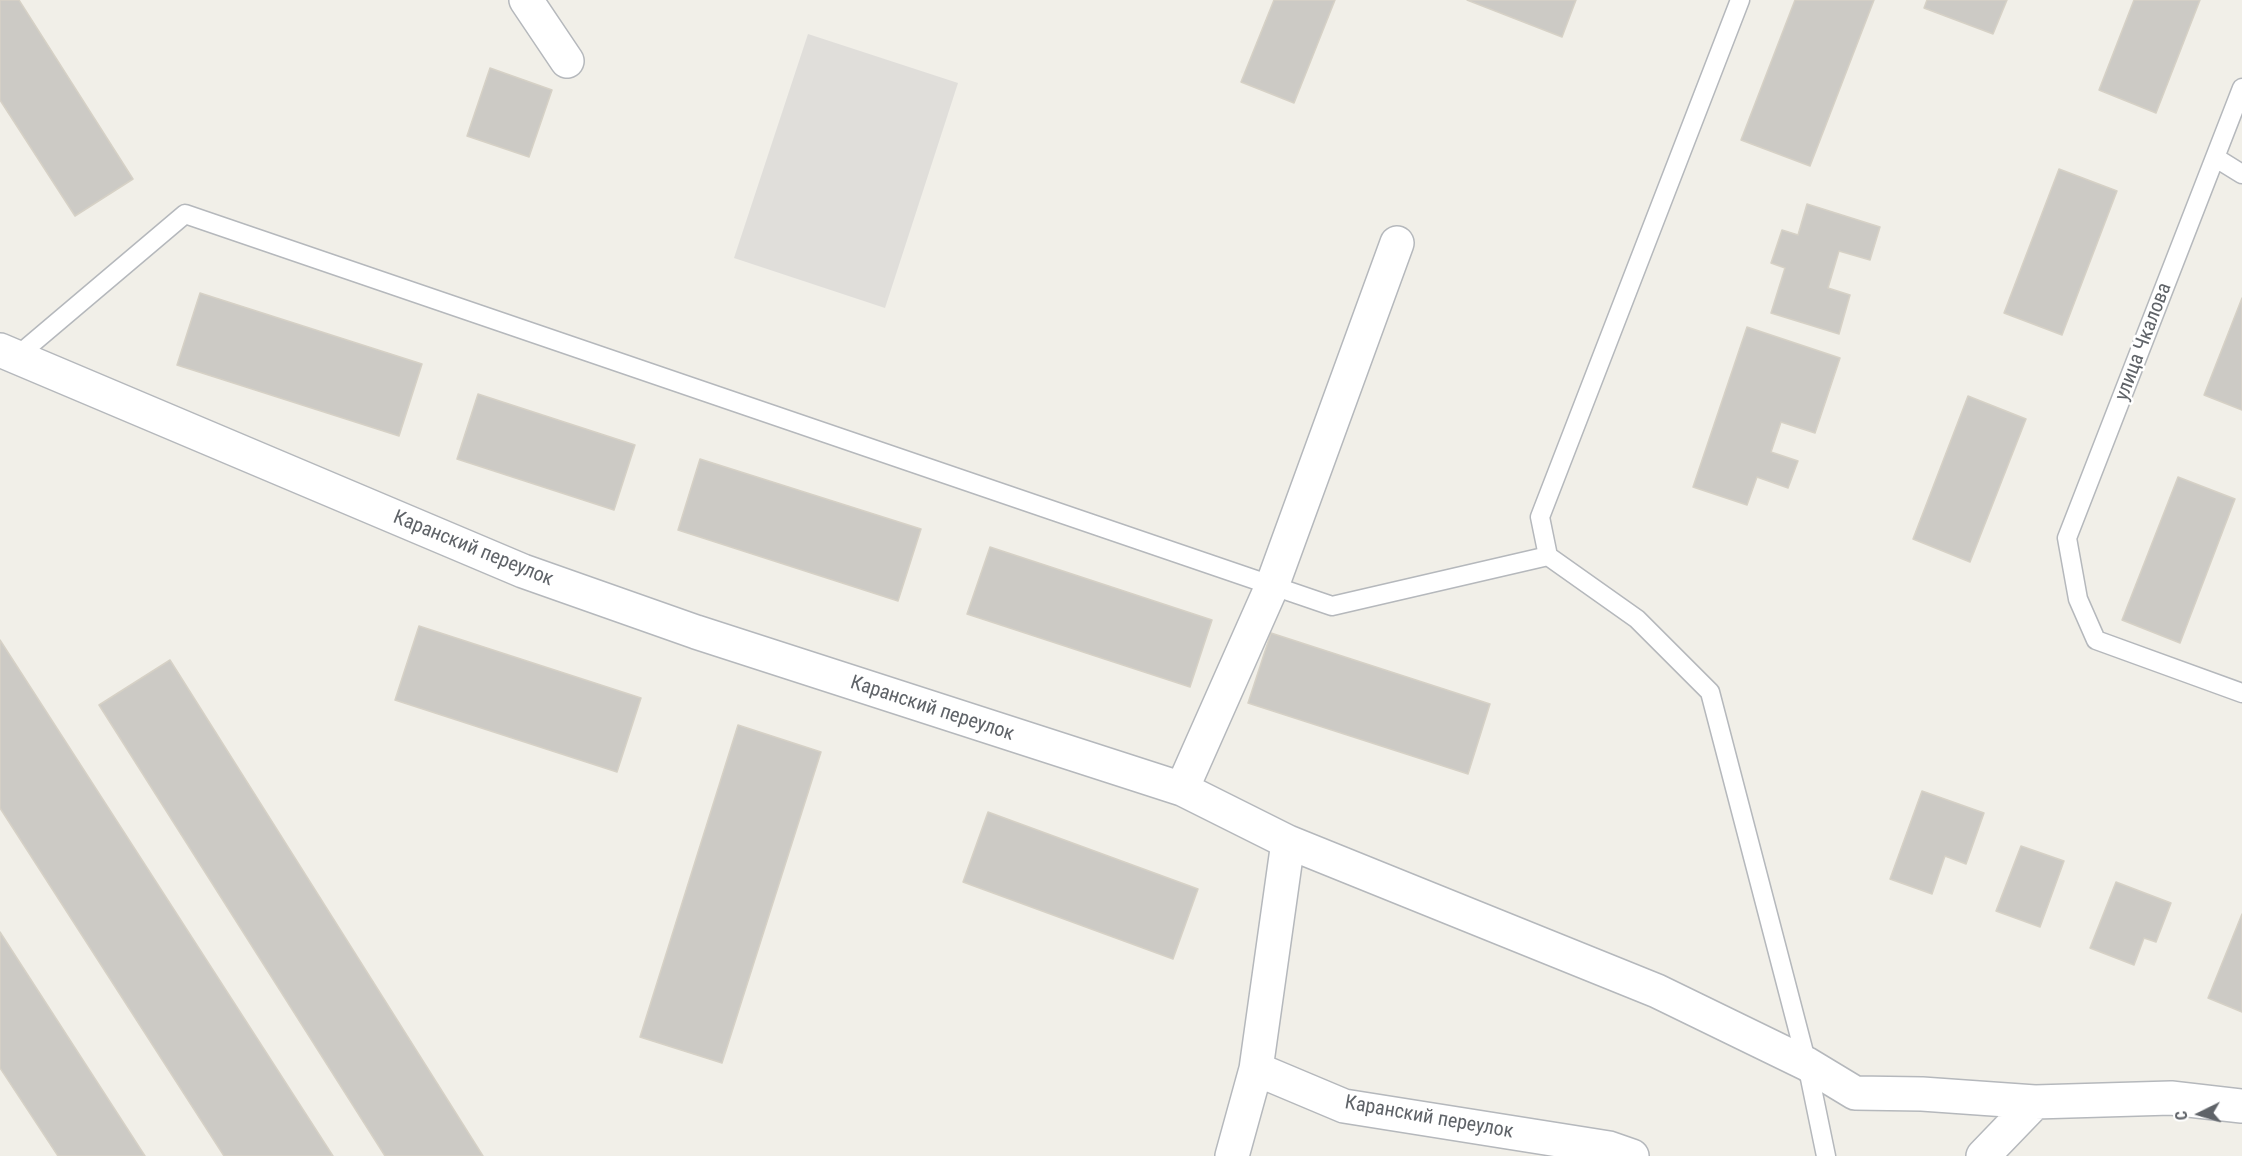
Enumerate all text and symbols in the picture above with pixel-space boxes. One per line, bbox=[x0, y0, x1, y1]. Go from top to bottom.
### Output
street label: улица Чкалова bbox=[2111, 280, 2177, 404]
street label: Каранский переулок bbox=[389, 506, 557, 592]
street label: Каранский переулок bbox=[847, 671, 1017, 747]
north arrow bbox=[2170, 1084, 2230, 1144]
street label: Каранский переулок bbox=[1343, 1091, 1515, 1145]
text: С bbox=[2172, 1110, 2191, 1121]

